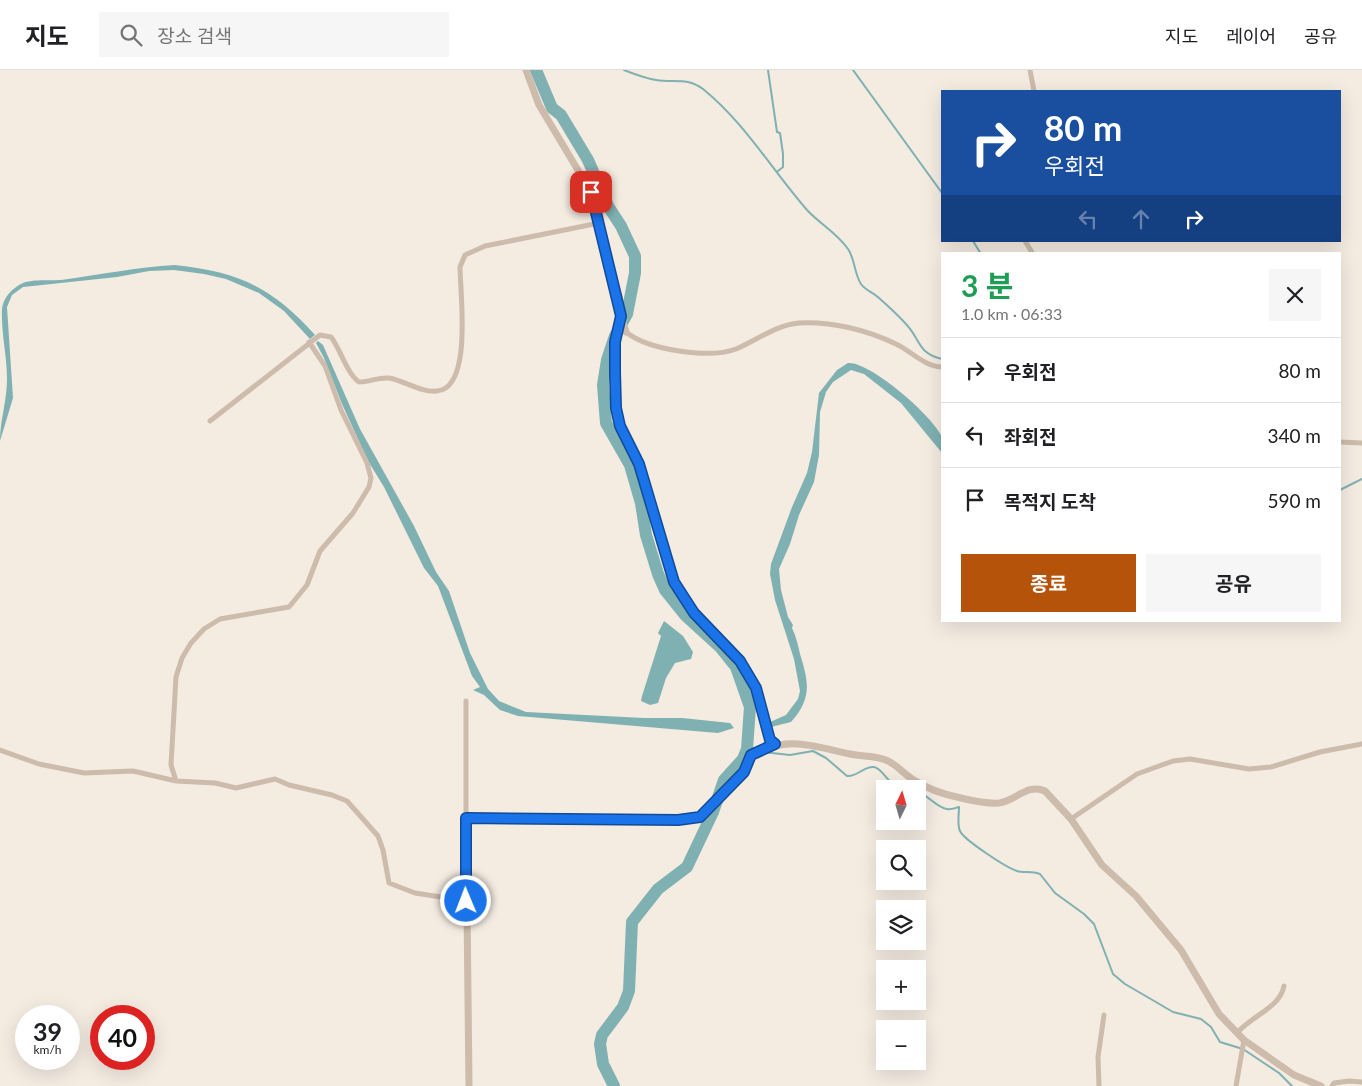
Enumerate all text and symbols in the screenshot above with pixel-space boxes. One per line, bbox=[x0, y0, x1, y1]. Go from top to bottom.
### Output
search box bbox=[99, 12, 449, 57]
text: 지도 bbox=[25, 21, 69, 50]
icon: search bbox=[117, 21, 145, 49]
text: 장소 검색 bbox=[157, 24, 232, 47]
text: 지도 bbox=[1165, 25, 1198, 47]
text: 레이어 bbox=[1226, 25, 1276, 47]
text: 공유 bbox=[1304, 25, 1337, 47]
text: 80 m bbox=[1044, 106, 1122, 148]
icon: right bbox=[961, 110, 1026, 175]
text: 우회전 bbox=[1044, 152, 1105, 179]
pin bbox=[570, 171, 612, 213]
icon: arrive bbox=[577, 178, 605, 206]
icon: left bbox=[1074, 205, 1102, 233]
icon: ahead bbox=[1127, 205, 1155, 233]
icon: right bbox=[1180, 205, 1208, 233]
text: 3 분 bbox=[961, 267, 1013, 303]
button: close bbox=[1269, 269, 1321, 321]
text: 1.0 km · 06:33 bbox=[961, 304, 1062, 323]
icon: right bbox=[961, 356, 989, 384]
text: 80 m bbox=[1278, 359, 1321, 382]
text: 우회전 bbox=[1004, 360, 1056, 383]
icon: left bbox=[961, 421, 989, 449]
text: 340 m bbox=[1267, 424, 1321, 447]
text: 좌회전 bbox=[1004, 425, 1056, 448]
icon: arrive bbox=[961, 486, 989, 514]
text: 590 m bbox=[1267, 489, 1321, 512]
text: 목적지 도착 bbox=[1004, 490, 1096, 513]
button: 종료 bbox=[961, 554, 1136, 612]
button: 공유 bbox=[1146, 554, 1321, 612]
north arrow bbox=[876, 780, 926, 830]
map controls bbox=[876, 780, 926, 1070]
button: search bbox=[876, 840, 926, 890]
position arrow bbox=[439, 874, 491, 926]
button: layers bbox=[876, 900, 926, 950]
button: + bbox=[876, 960, 926, 1010]
speed limit sign: 40 bbox=[90, 1005, 155, 1070]
text: 39 bbox=[33, 1016, 62, 1046]
button: − bbox=[876, 1020, 926, 1070]
text: km/h bbox=[33, 1042, 62, 1057]

